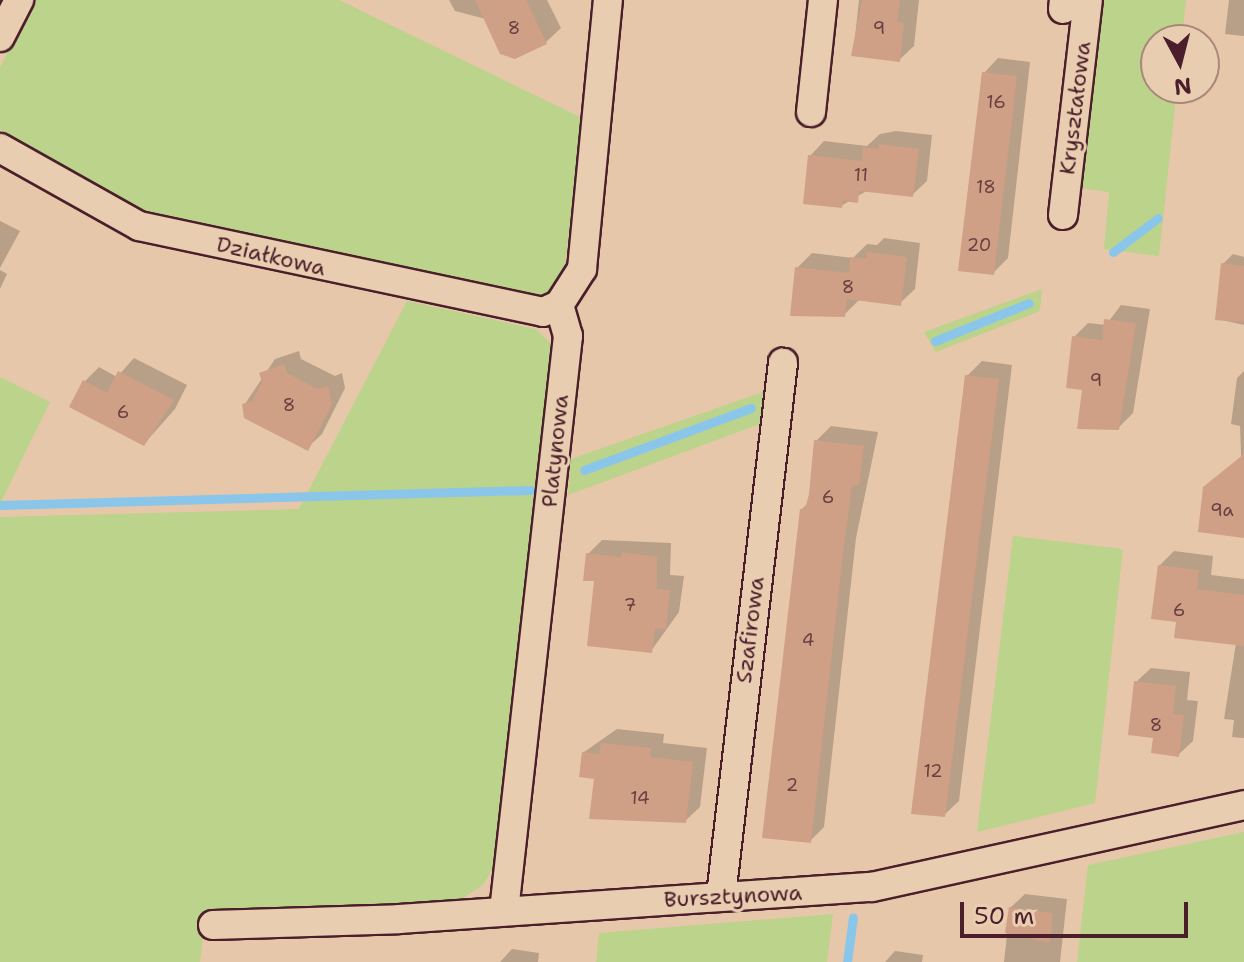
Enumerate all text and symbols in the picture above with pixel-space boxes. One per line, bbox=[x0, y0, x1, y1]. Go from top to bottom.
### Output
house number: 8 bbox=[508, 17, 520, 39]
house number: 9 bbox=[873, 17, 885, 39]
north arrow bbox=[1140, 24, 1220, 104]
street label: Kryształowa bbox=[1054, 40, 1096, 176]
text: N bbox=[1172, 71, 1193, 102]
house number: 16 bbox=[986, 91, 1006, 113]
house number: 11 bbox=[854, 164, 868, 186]
house number: 18 bbox=[976, 176, 996, 198]
street label: Działkowa bbox=[214, 231, 328, 281]
house number: 20 bbox=[967, 234, 991, 256]
house number: 8 bbox=[842, 276, 854, 298]
house number: 9 bbox=[1090, 369, 1102, 391]
street label: Platynowa bbox=[536, 393, 574, 509]
house number: 8 bbox=[283, 394, 295, 416]
house number: 6 bbox=[117, 401, 129, 423]
house number: 6 bbox=[822, 486, 834, 508]
house number: 9a bbox=[1210, 499, 1234, 521]
street label: Szafirowa bbox=[730, 575, 770, 685]
house number: 7 bbox=[624, 594, 636, 616]
house number: 6 bbox=[1173, 599, 1185, 621]
house number: 4 bbox=[802, 629, 814, 651]
house number: 8 bbox=[1150, 714, 1162, 736]
house number: 12 bbox=[923, 760, 943, 782]
house number: 2 bbox=[786, 774, 798, 796]
house number: 14 bbox=[630, 787, 650, 809]
street label: Bursztynowa bbox=[663, 879, 803, 913]
scale bar bbox=[964, 886, 1192, 936]
text: 50 m bbox=[974, 900, 1034, 932]

